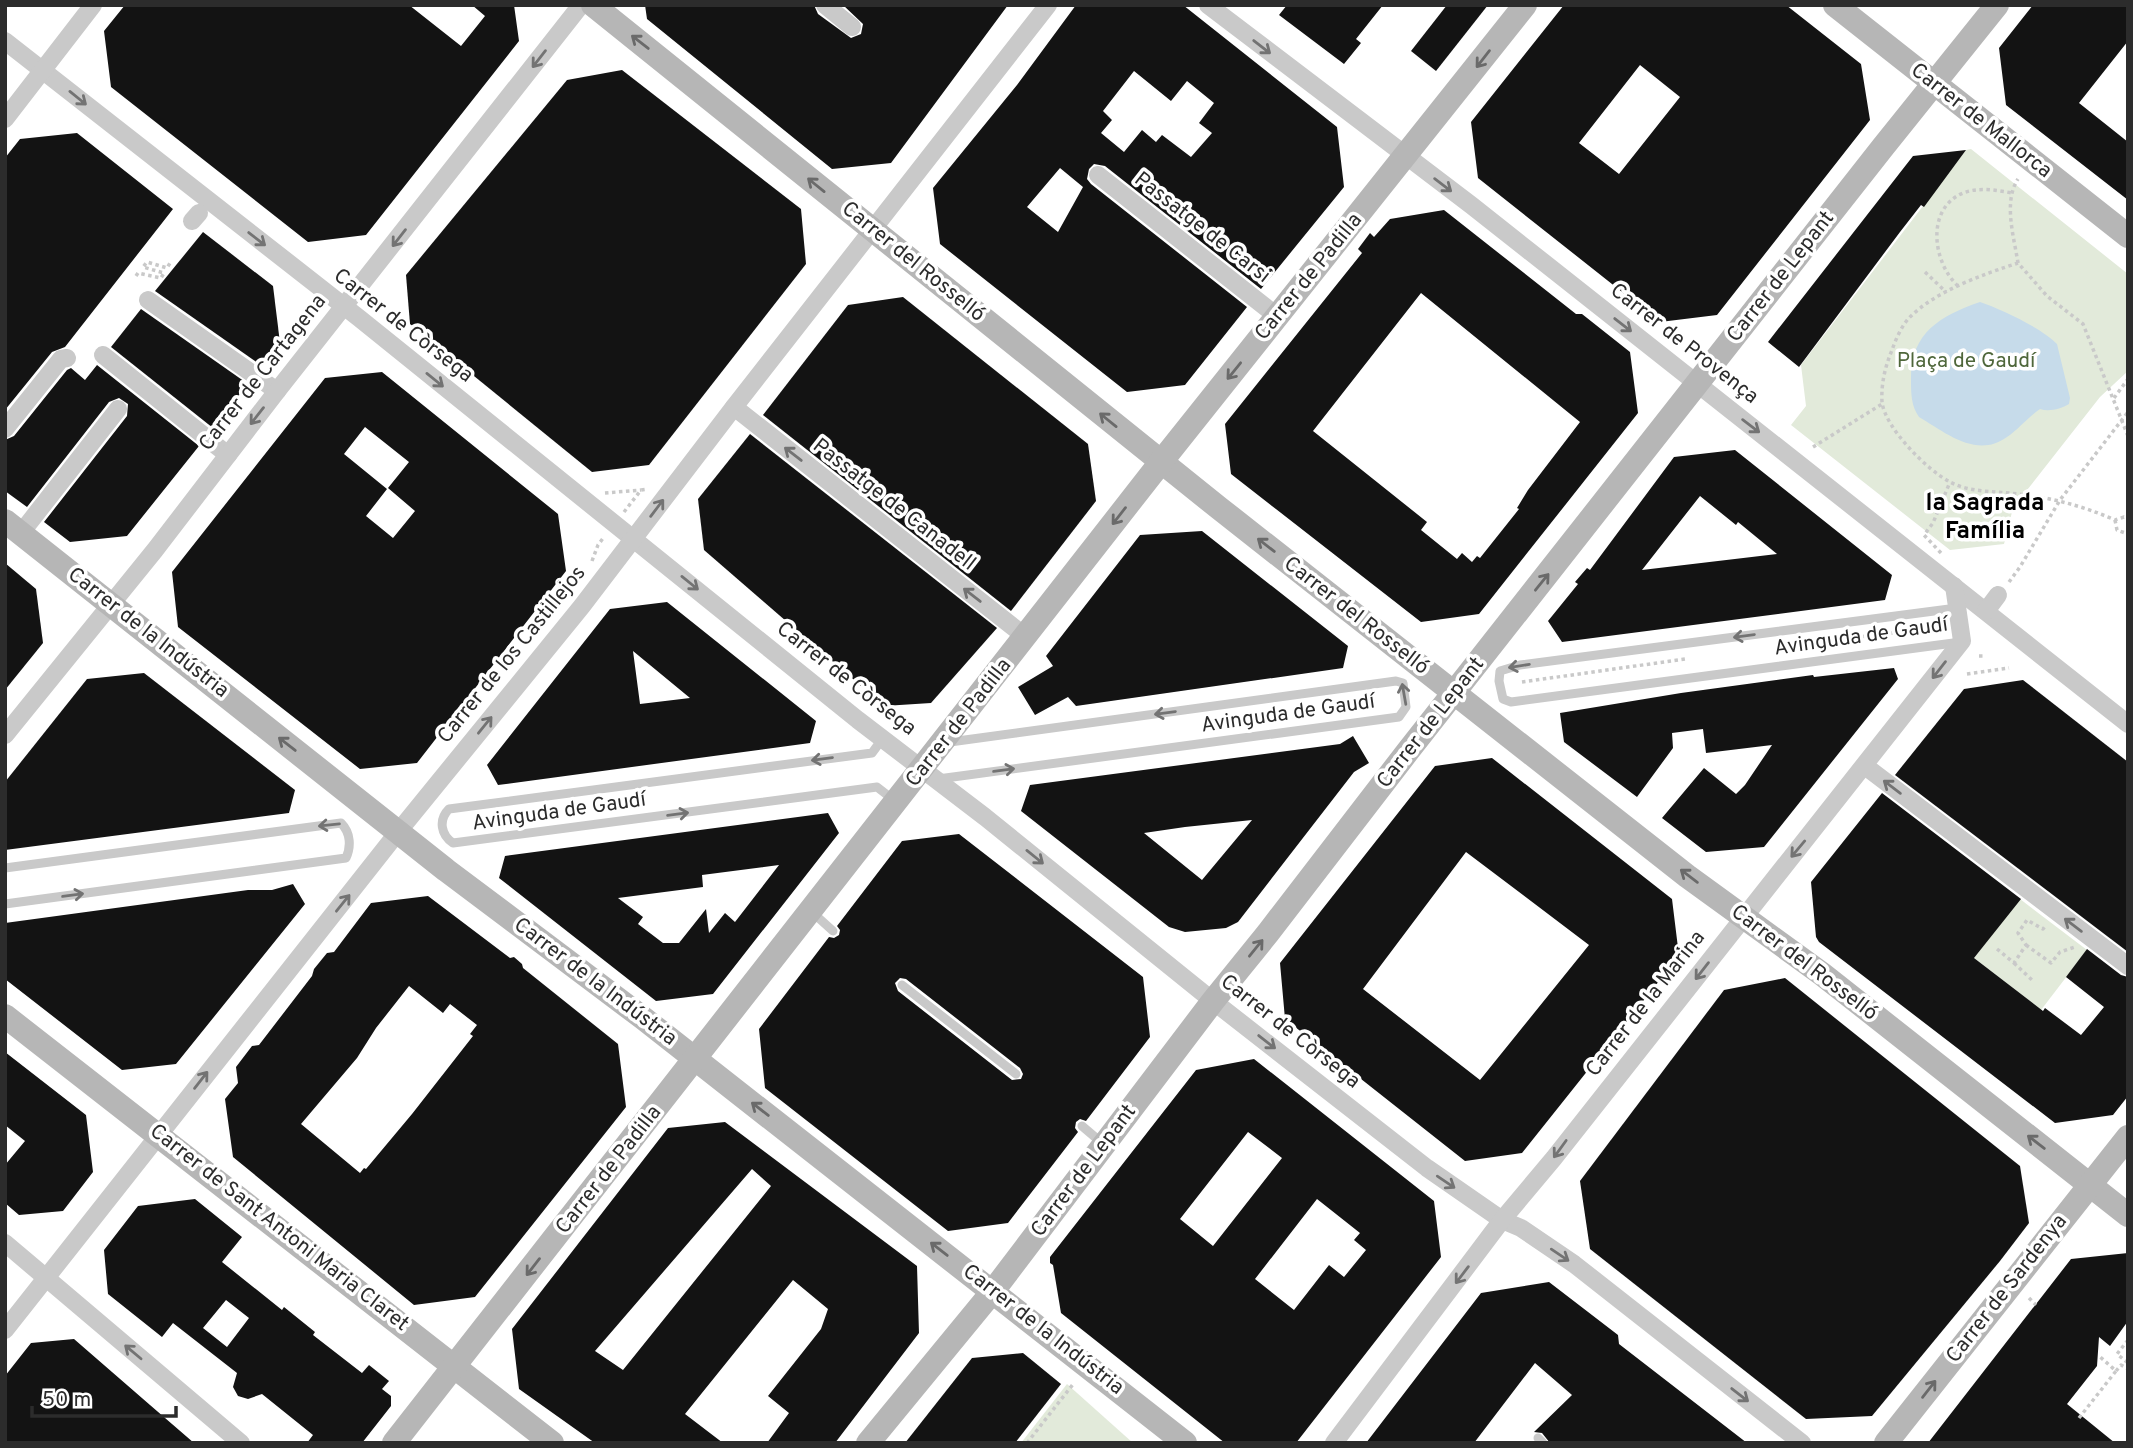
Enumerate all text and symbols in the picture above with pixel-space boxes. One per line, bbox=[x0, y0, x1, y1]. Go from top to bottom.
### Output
one-way arrow bbox=[631, 34, 649, 49]
one-way arrow bbox=[1252, 40, 1271, 55]
one-way arrow bbox=[531, 49, 546, 68]
one-way arrow bbox=[1475, 49, 1490, 67]
street label: Carrer de Mallorca bbox=[1905, 57, 2057, 185]
one-way arrow bbox=[69, 90, 87, 105]
street label: Passatge de Carsi bbox=[1128, 166, 1276, 290]
one-way arrow bbox=[808, 177, 826, 193]
one-way arrow bbox=[1433, 177, 1452, 192]
street label: Carrer del Rosselló bbox=[836, 196, 990, 328]
street label: Carrer de Lepant bbox=[1721, 206, 1841, 348]
street label: Carrer de Padilla bbox=[1249, 208, 1369, 346]
one-way arrow bbox=[391, 229, 406, 247]
one-way arrow bbox=[247, 231, 265, 247]
street label: Carrer de Còrsega bbox=[327, 263, 479, 389]
street label: Carrer de Provença bbox=[1604, 278, 1764, 410]
street label: Carrer de Cartagena bbox=[193, 289, 333, 457]
one-way arrow bbox=[1613, 317, 1631, 332]
park label: Plaça de Gaudí bbox=[1897, 348, 2037, 375]
one-way arrow bbox=[1227, 361, 1242, 380]
one-way arrow bbox=[426, 372, 444, 387]
one-way arrow bbox=[250, 407, 265, 425]
one-way arrow bbox=[1099, 413, 1117, 428]
one-way arrow bbox=[1741, 418, 1760, 433]
street label: Passatge de Canadell bbox=[807, 433, 981, 577]
one-way arrow bbox=[785, 447, 803, 462]
district label: la Sagrada Família bbox=[1926, 489, 2044, 547]
one-way arrow bbox=[650, 499, 665, 518]
one-way arrow bbox=[1112, 507, 1127, 525]
one-way arrow bbox=[1257, 538, 1275, 553]
street label: Carrer del Rosselló bbox=[1278, 551, 1434, 681]
street label: Carrer de los Castillejos bbox=[432, 561, 592, 749]
street label: Carrer de la Indústria bbox=[62, 562, 234, 704]
one-way arrow bbox=[1534, 574, 1550, 592]
one-way arrow bbox=[680, 575, 698, 591]
one-way arrow bbox=[963, 588, 981, 603]
street label: Avinguda de Gaudí bbox=[1772, 611, 1951, 663]
street label: Carrer de Còrsega bbox=[770, 616, 922, 742]
one-way arrow bbox=[1733, 629, 1756, 642]
street label: Carrer de Lepant bbox=[1371, 652, 1491, 794]
street label: Carrer de Padilla bbox=[900, 653, 1018, 793]
one-way arrow bbox=[1508, 660, 1530, 673]
one-way arrow bbox=[1932, 660, 1947, 679]
one-way arrow bbox=[1397, 684, 1410, 706]
street label: Avinguda de Gaudí bbox=[1199, 688, 1378, 740]
one-way arrow bbox=[1154, 706, 1176, 719]
one-way arrow bbox=[478, 716, 493, 734]
one-way arrow bbox=[279, 736, 297, 751]
one-way arrow bbox=[811, 753, 834, 766]
one-way arrow bbox=[992, 764, 1015, 777]
one-way arrow bbox=[1883, 780, 1902, 795]
street label: Avinguda de Gaudí bbox=[470, 786, 649, 838]
one-way arrow bbox=[666, 807, 688, 820]
one-way arrow bbox=[318, 818, 341, 831]
one-way arrow bbox=[1790, 839, 1806, 857]
one-way arrow bbox=[1025, 849, 1043, 864]
one-way arrow bbox=[1680, 869, 1698, 884]
one-way arrow bbox=[61, 888, 84, 901]
one-way arrow bbox=[335, 894, 351, 912]
street label: Carrer del Rosselló bbox=[1725, 899, 1883, 1027]
street label: Carrer de la Indústria bbox=[508, 912, 682, 1052]
one-way arrow bbox=[2065, 917, 2083, 932]
street label: Carrer de la Marina bbox=[1580, 925, 1712, 1083]
one-way arrow bbox=[1248, 939, 1264, 957]
one-way arrow bbox=[1695, 961, 1710, 980]
street label: Carrer de Còrsega bbox=[1214, 969, 1366, 1095]
one-way arrow bbox=[1257, 1035, 1275, 1050]
one-way arrow bbox=[194, 1072, 209, 1090]
street label: Carrer de Lepant bbox=[1025, 1099, 1143, 1243]
street label: Carrer de Padilla bbox=[550, 1100, 668, 1240]
one-way arrow bbox=[751, 1102, 769, 1117]
street label: Carrer de Sant Antoni Maria Claret bbox=[144, 1118, 414, 1338]
one-way arrow bbox=[2027, 1135, 2045, 1150]
one-way arrow bbox=[1553, 1139, 1568, 1158]
one-way arrow bbox=[1436, 1175, 1456, 1189]
street label: Carrer de Sardenya bbox=[1940, 1209, 2074, 1369]
one-way arrow bbox=[930, 1242, 949, 1257]
one-way arrow bbox=[1550, 1249, 1570, 1263]
one-way arrow bbox=[525, 1258, 540, 1276]
street label: Carrer de la Indústria bbox=[957, 1259, 1129, 1401]
one-way arrow bbox=[1455, 1265, 1469, 1284]
one-way arrow bbox=[124, 1344, 142, 1360]
scale bar bbox=[32, 1374, 175, 1418]
one-way arrow bbox=[1921, 1380, 1936, 1399]
text: 50 m bbox=[42, 1387, 91, 1414]
one-way arrow bbox=[1731, 1387, 1749, 1402]

